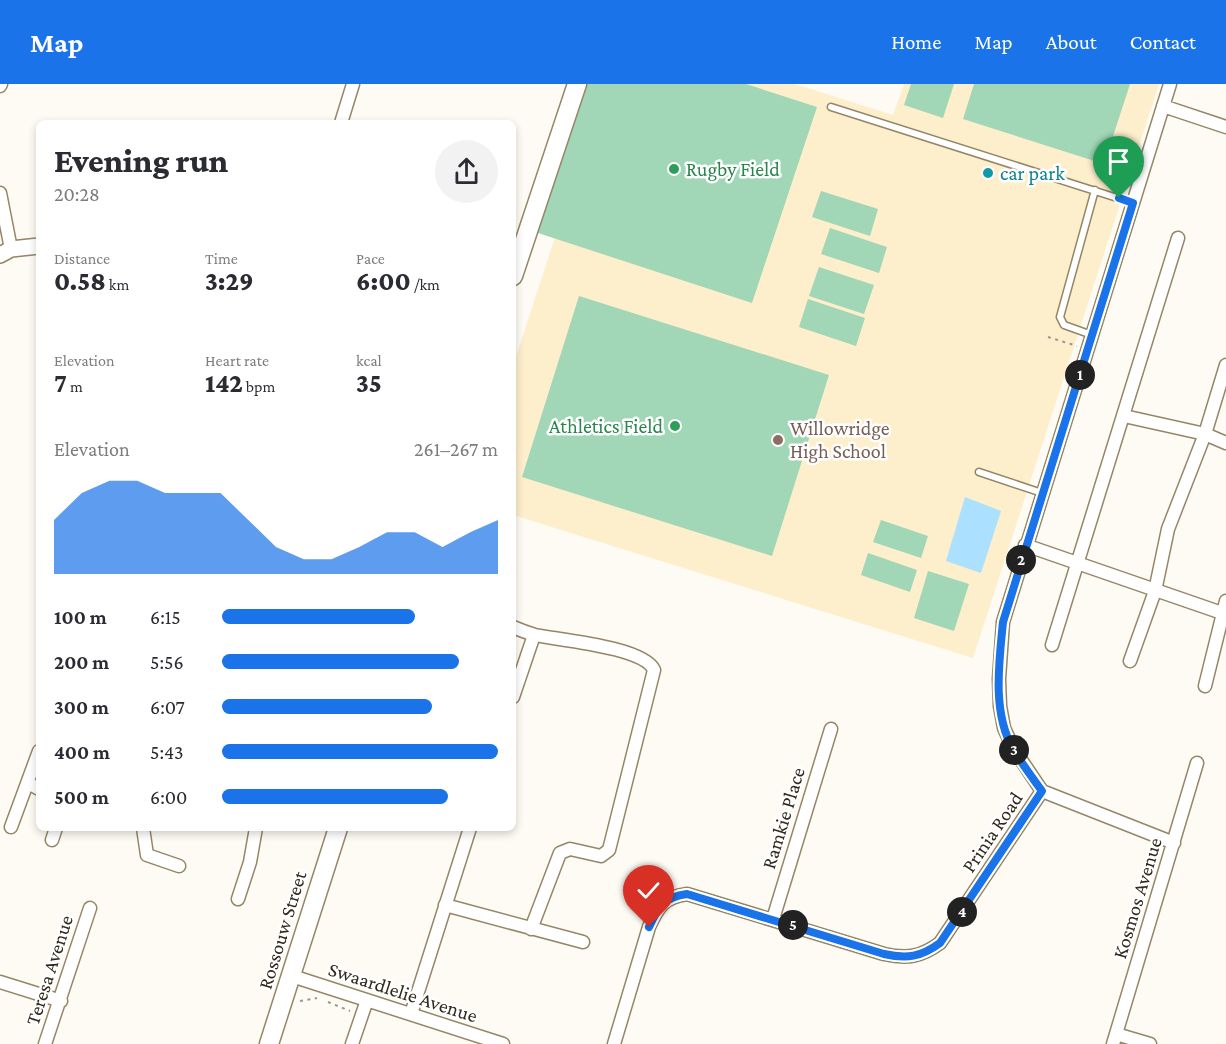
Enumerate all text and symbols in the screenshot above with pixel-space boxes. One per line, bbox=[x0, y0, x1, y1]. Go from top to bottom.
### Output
text: Map bbox=[30, 27, 83, 58]
text: Home bbox=[891, 30, 941, 54]
text: Map bbox=[974, 30, 1013, 54]
text: About bbox=[1046, 30, 1097, 54]
text: Contact bbox=[1130, 30, 1196, 54]
pin bbox=[1093, 136, 1144, 198]
button: share bbox=[435, 140, 498, 203]
text: Evening run bbox=[54, 142, 228, 179]
icon: arrive bbox=[1102, 145, 1135, 178]
place label: Rugby Field bbox=[686, 158, 780, 181]
marker: Rugby Field bbox=[667, 162, 681, 176]
place label: car park bbox=[1000, 162, 1065, 185]
marker: car park bbox=[981, 166, 995, 180]
text: 20:28 bbox=[54, 183, 100, 205]
text: Distance bbox=[54, 250, 110, 267]
text: Time bbox=[205, 250, 238, 267]
text: Pace bbox=[356, 250, 385, 267]
text: 0.58 bbox=[54, 267, 106, 296]
text: 3:29 bbox=[205, 267, 254, 296]
text: 6:00 bbox=[356, 267, 411, 296]
text: km bbox=[106, 276, 129, 293]
text: /km bbox=[411, 276, 440, 293]
text: Elevation bbox=[54, 352, 115, 369]
text: Heart rate bbox=[205, 352, 269, 369]
text: kcal bbox=[356, 352, 382, 369]
pin: 1 bbox=[1065, 360, 1095, 390]
text: 1 bbox=[1077, 366, 1083, 383]
text: 7 bbox=[54, 369, 67, 398]
text: 142 bbox=[205, 369, 243, 398]
text: 35 bbox=[356, 369, 382, 398]
text: m bbox=[67, 378, 83, 395]
text: bpm bbox=[243, 378, 275, 395]
place label: Athletics Field bbox=[549, 415, 663, 437]
place label: Willowridge High School bbox=[790, 417, 890, 463]
marker: Athletics Field bbox=[668, 419, 682, 433]
marker: Willowridge High School bbox=[771, 433, 785, 447]
text: Elevation bbox=[54, 438, 130, 460]
text: 261–267 m bbox=[414, 438, 498, 460]
pin: 2 bbox=[1006, 545, 1036, 575]
text: 2 bbox=[1017, 551, 1025, 568]
text: 100 m bbox=[54, 606, 107, 628]
text: 6:15 bbox=[150, 606, 181, 628]
text: 200 m bbox=[54, 651, 109, 673]
text: 5:56 bbox=[150, 651, 184, 673]
text: 300 m bbox=[54, 696, 109, 718]
text: 6:07 bbox=[150, 696, 185, 718]
pin: 3 bbox=[999, 735, 1029, 765]
text: 400 m bbox=[54, 741, 110, 763]
text: 5:43 bbox=[150, 741, 184, 763]
text: 3 bbox=[1010, 741, 1018, 758]
street label: Ramkie Place bbox=[757, 764, 809, 871]
text: 500 m bbox=[54, 786, 109, 808]
text: 6:00 bbox=[150, 786, 187, 808]
street label: Prinia Road bbox=[957, 787, 1027, 876]
street label: Kosmos Avenue bbox=[1108, 835, 1166, 961]
pin bbox=[623, 865, 674, 927]
street label: Rossouw Street bbox=[254, 868, 311, 992]
icon: check bbox=[632, 874, 665, 907]
pin: 4 bbox=[947, 897, 977, 927]
text: 4 bbox=[958, 903, 966, 920]
pin: 5 bbox=[778, 910, 808, 940]
street label: Teresa Avenue bbox=[21, 912, 77, 1028]
text: 5 bbox=[789, 916, 797, 933]
street label: Swaardlelie Avenue bbox=[326, 958, 480, 1027]

